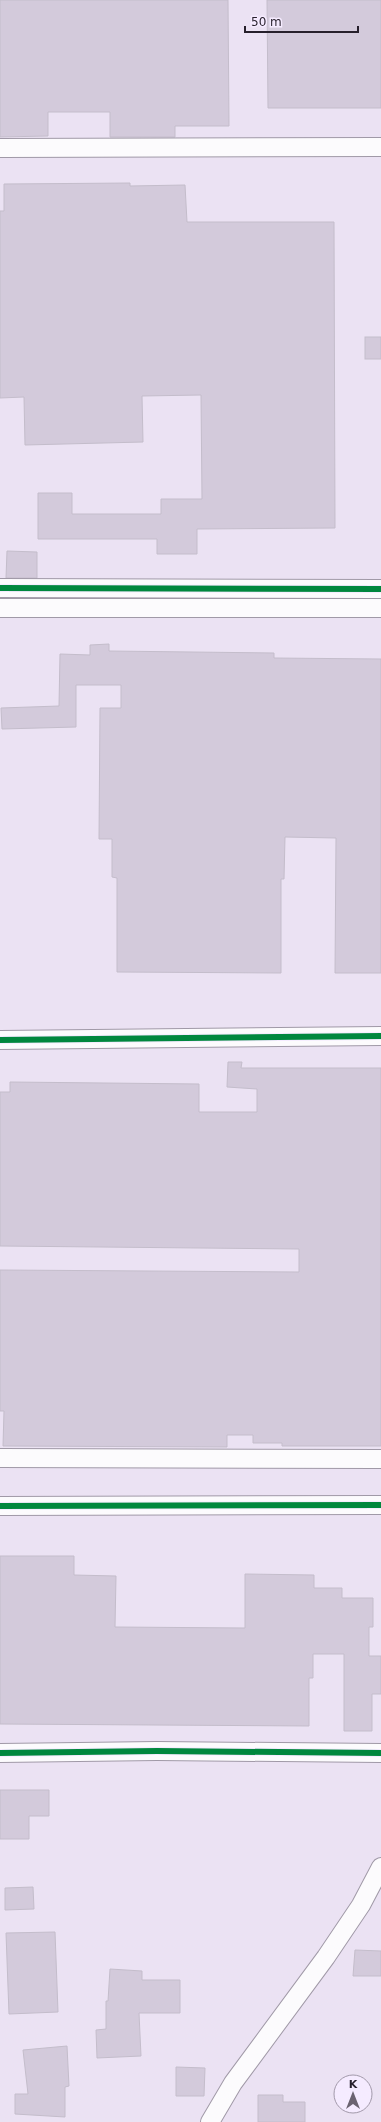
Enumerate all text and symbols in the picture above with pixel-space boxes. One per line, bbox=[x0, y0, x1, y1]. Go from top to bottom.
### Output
scale bar bbox=[245, 8, 358, 34]
text: 50 m bbox=[251, 15, 282, 29]
north arrow bbox=[333, 2074, 373, 2114]
text: K bbox=[349, 2078, 358, 2091]

